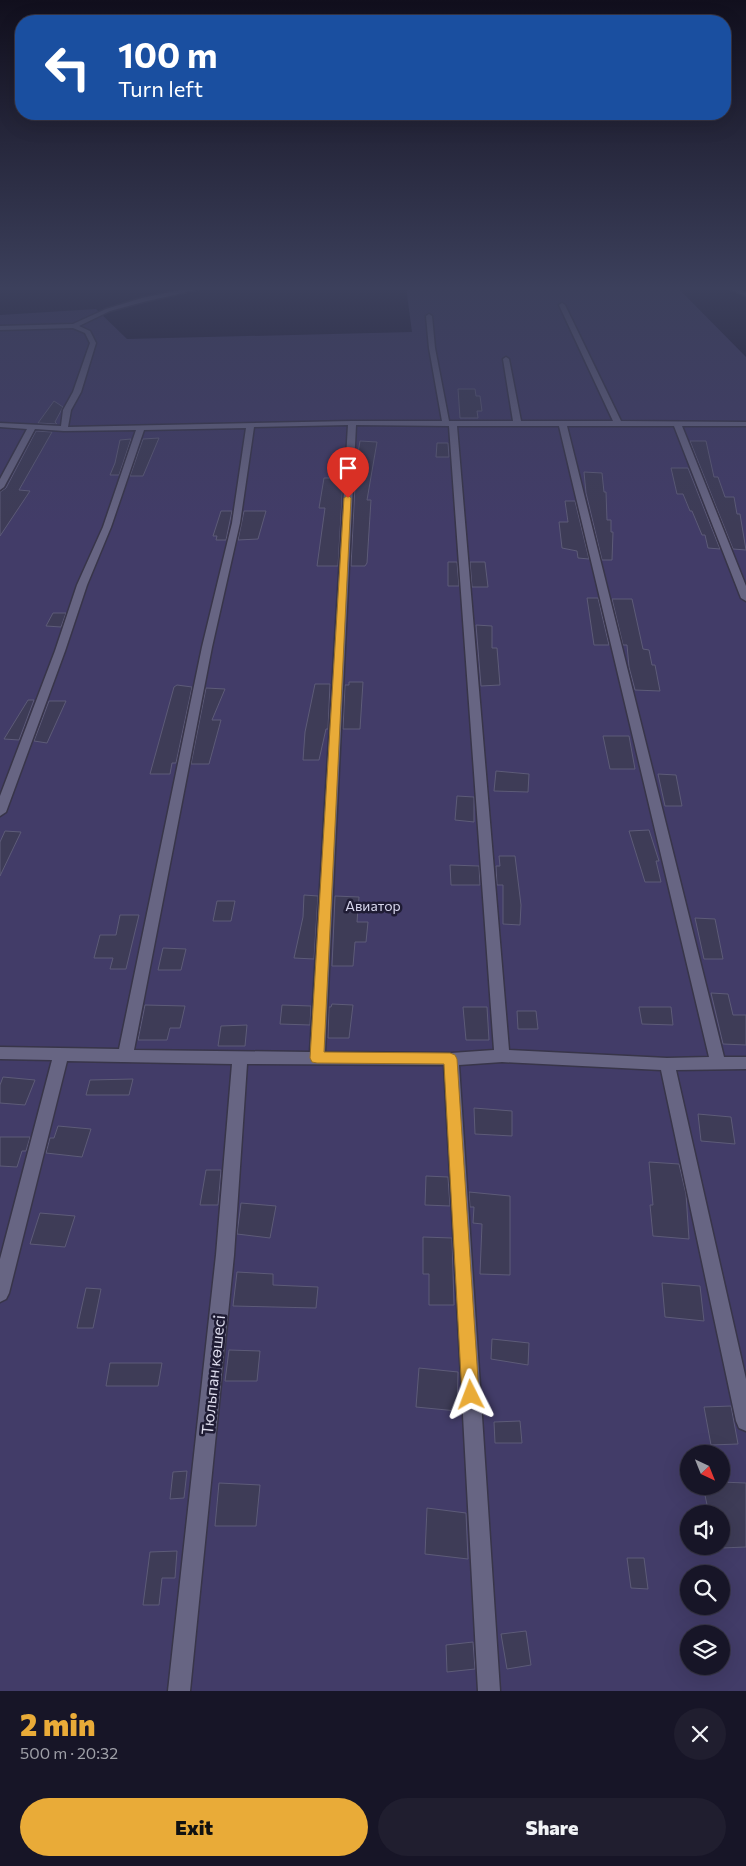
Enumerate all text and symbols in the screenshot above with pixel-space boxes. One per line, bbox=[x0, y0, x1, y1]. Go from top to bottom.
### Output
text: 100 m bbox=[118, 32, 218, 75]
icon: left bbox=[35, 35, 100, 100]
text: Turn left bbox=[118, 75, 203, 102]
pin bbox=[327, 447, 369, 498]
icon: arrive bbox=[334, 454, 362, 482]
park label: Авиатор bbox=[345, 897, 401, 914]
street label: Тюльпан көшесі bbox=[197, 1314, 228, 1436]
position arrow bbox=[444, 1368, 496, 1420]
north arrow bbox=[680, 1445, 730, 1495]
map controls bbox=[680, 1445, 730, 1675]
button: sound bbox=[680, 1505, 730, 1555]
button: search bbox=[680, 1565, 730, 1615]
button: layers bbox=[680, 1625, 730, 1675]
text: 2 min bbox=[20, 1705, 95, 1742]
button: close bbox=[674, 1708, 726, 1760]
text: 500 m · 20:32 bbox=[20, 1743, 118, 1762]
button: Exit bbox=[20, 1798, 368, 1856]
button: Share bbox=[378, 1798, 726, 1856]

